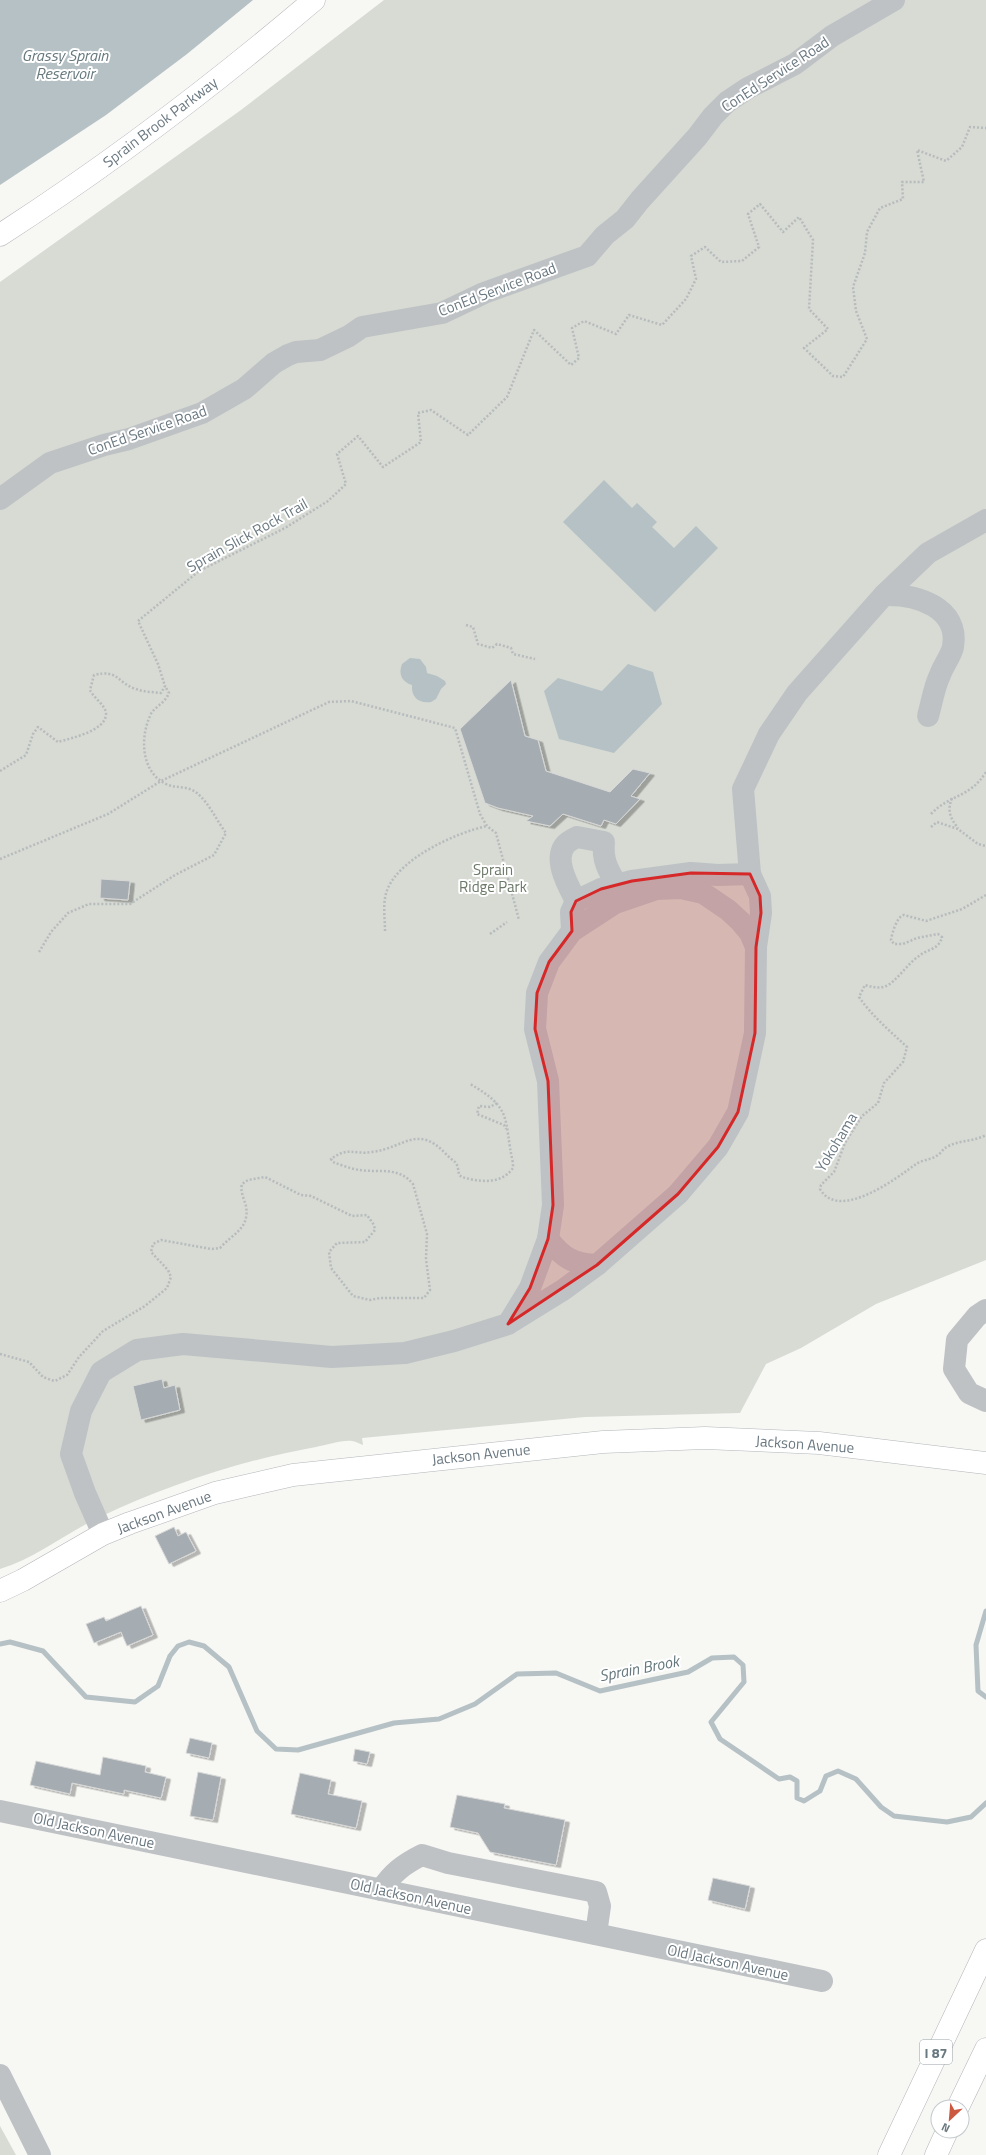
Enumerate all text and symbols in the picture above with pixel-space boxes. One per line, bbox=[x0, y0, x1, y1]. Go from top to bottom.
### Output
street label: ConEd Service Road bbox=[716, 30, 834, 118]
water label: Grassy Sprain Reservoir bbox=[22, 43, 109, 85]
street label: Sprain Brook Parkway bbox=[98, 71, 222, 173]
street label: ConEd Service Road bbox=[435, 256, 559, 322]
street label: ConEd Service Road bbox=[84, 399, 210, 461]
street label: Sprain Slick Rock Trail bbox=[182, 492, 312, 578]
park label: Sprain Ridge Park bbox=[459, 858, 527, 898]
street label: Yokohama bbox=[809, 1108, 863, 1176]
street label: Jackson Avenue bbox=[755, 1429, 855, 1459]
street label: Jackson Avenue bbox=[431, 1437, 531, 1471]
street label: Jackson Avenue bbox=[114, 1484, 214, 1540]
water label: Sprain Brook bbox=[597, 1648, 683, 1687]
street label: Old Jackson Avenue bbox=[31, 1806, 157, 1854]
street label: Old Jackson Avenue bbox=[348, 1872, 474, 1920]
street label: Old Jackson Avenue bbox=[665, 1938, 791, 1986]
road number: I 87 bbox=[920, 2040, 952, 2064]
north arrow bbox=[930, 2099, 970, 2139]
text: N bbox=[939, 2119, 953, 2137]

